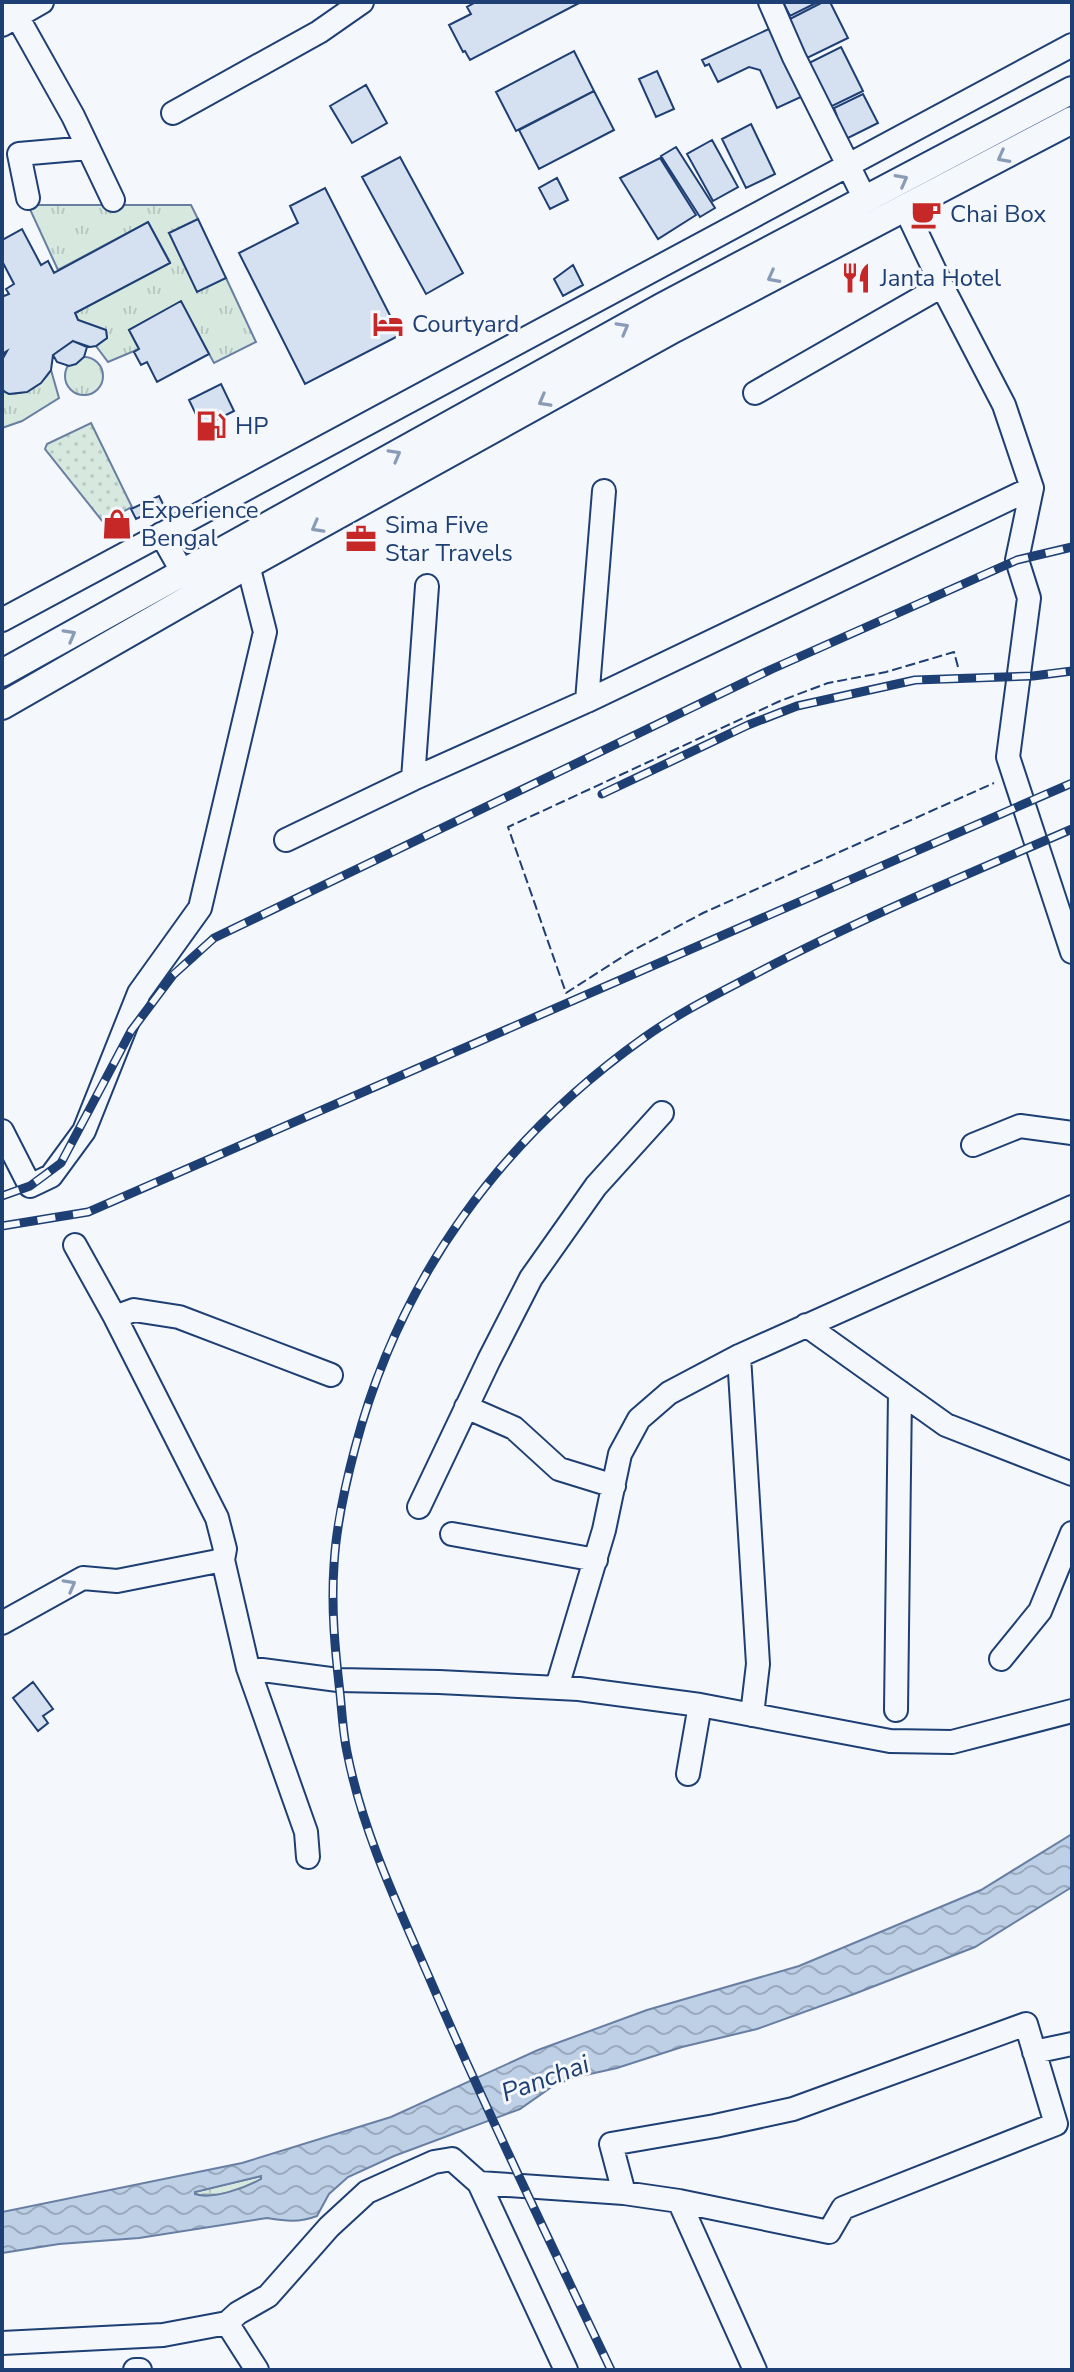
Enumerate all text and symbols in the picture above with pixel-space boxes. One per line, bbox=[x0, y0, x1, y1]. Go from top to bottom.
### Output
one-way arrow bbox=[997, 147, 1011, 162]
one-way arrow bbox=[893, 174, 908, 189]
cafe icon: Chai Box bbox=[909, 197, 943, 231]
place label: Chai Box bbox=[950, 198, 1047, 230]
restaurant icon: Janta Hotel bbox=[839, 261, 873, 295]
place label: Janta Hotel bbox=[879, 262, 1001, 294]
one-way arrow bbox=[766, 268, 781, 283]
hotel icon: Courtyard bbox=[371, 307, 405, 341]
place label: Courtyard bbox=[412, 308, 519, 340]
one-way arrow bbox=[614, 323, 629, 338]
one-way arrow bbox=[538, 391, 553, 407]
fuel station icon: HP bbox=[194, 409, 228, 443]
place label: HP bbox=[235, 410, 268, 442]
one-way arrow bbox=[387, 449, 401, 465]
place label: Experience Bengal bbox=[141, 494, 259, 554]
shop icon: Experience Bengal bbox=[100, 507, 134, 541]
place label: Sima Five Star Travels bbox=[385, 509, 513, 569]
one-way arrow bbox=[311, 517, 325, 533]
office icon: Sima Five Star Travels bbox=[344, 522, 378, 556]
one-way arrow bbox=[62, 630, 76, 645]
one-way arrow bbox=[61, 1579, 76, 1595]
water label: Panchai bbox=[496, 2046, 595, 2110]

